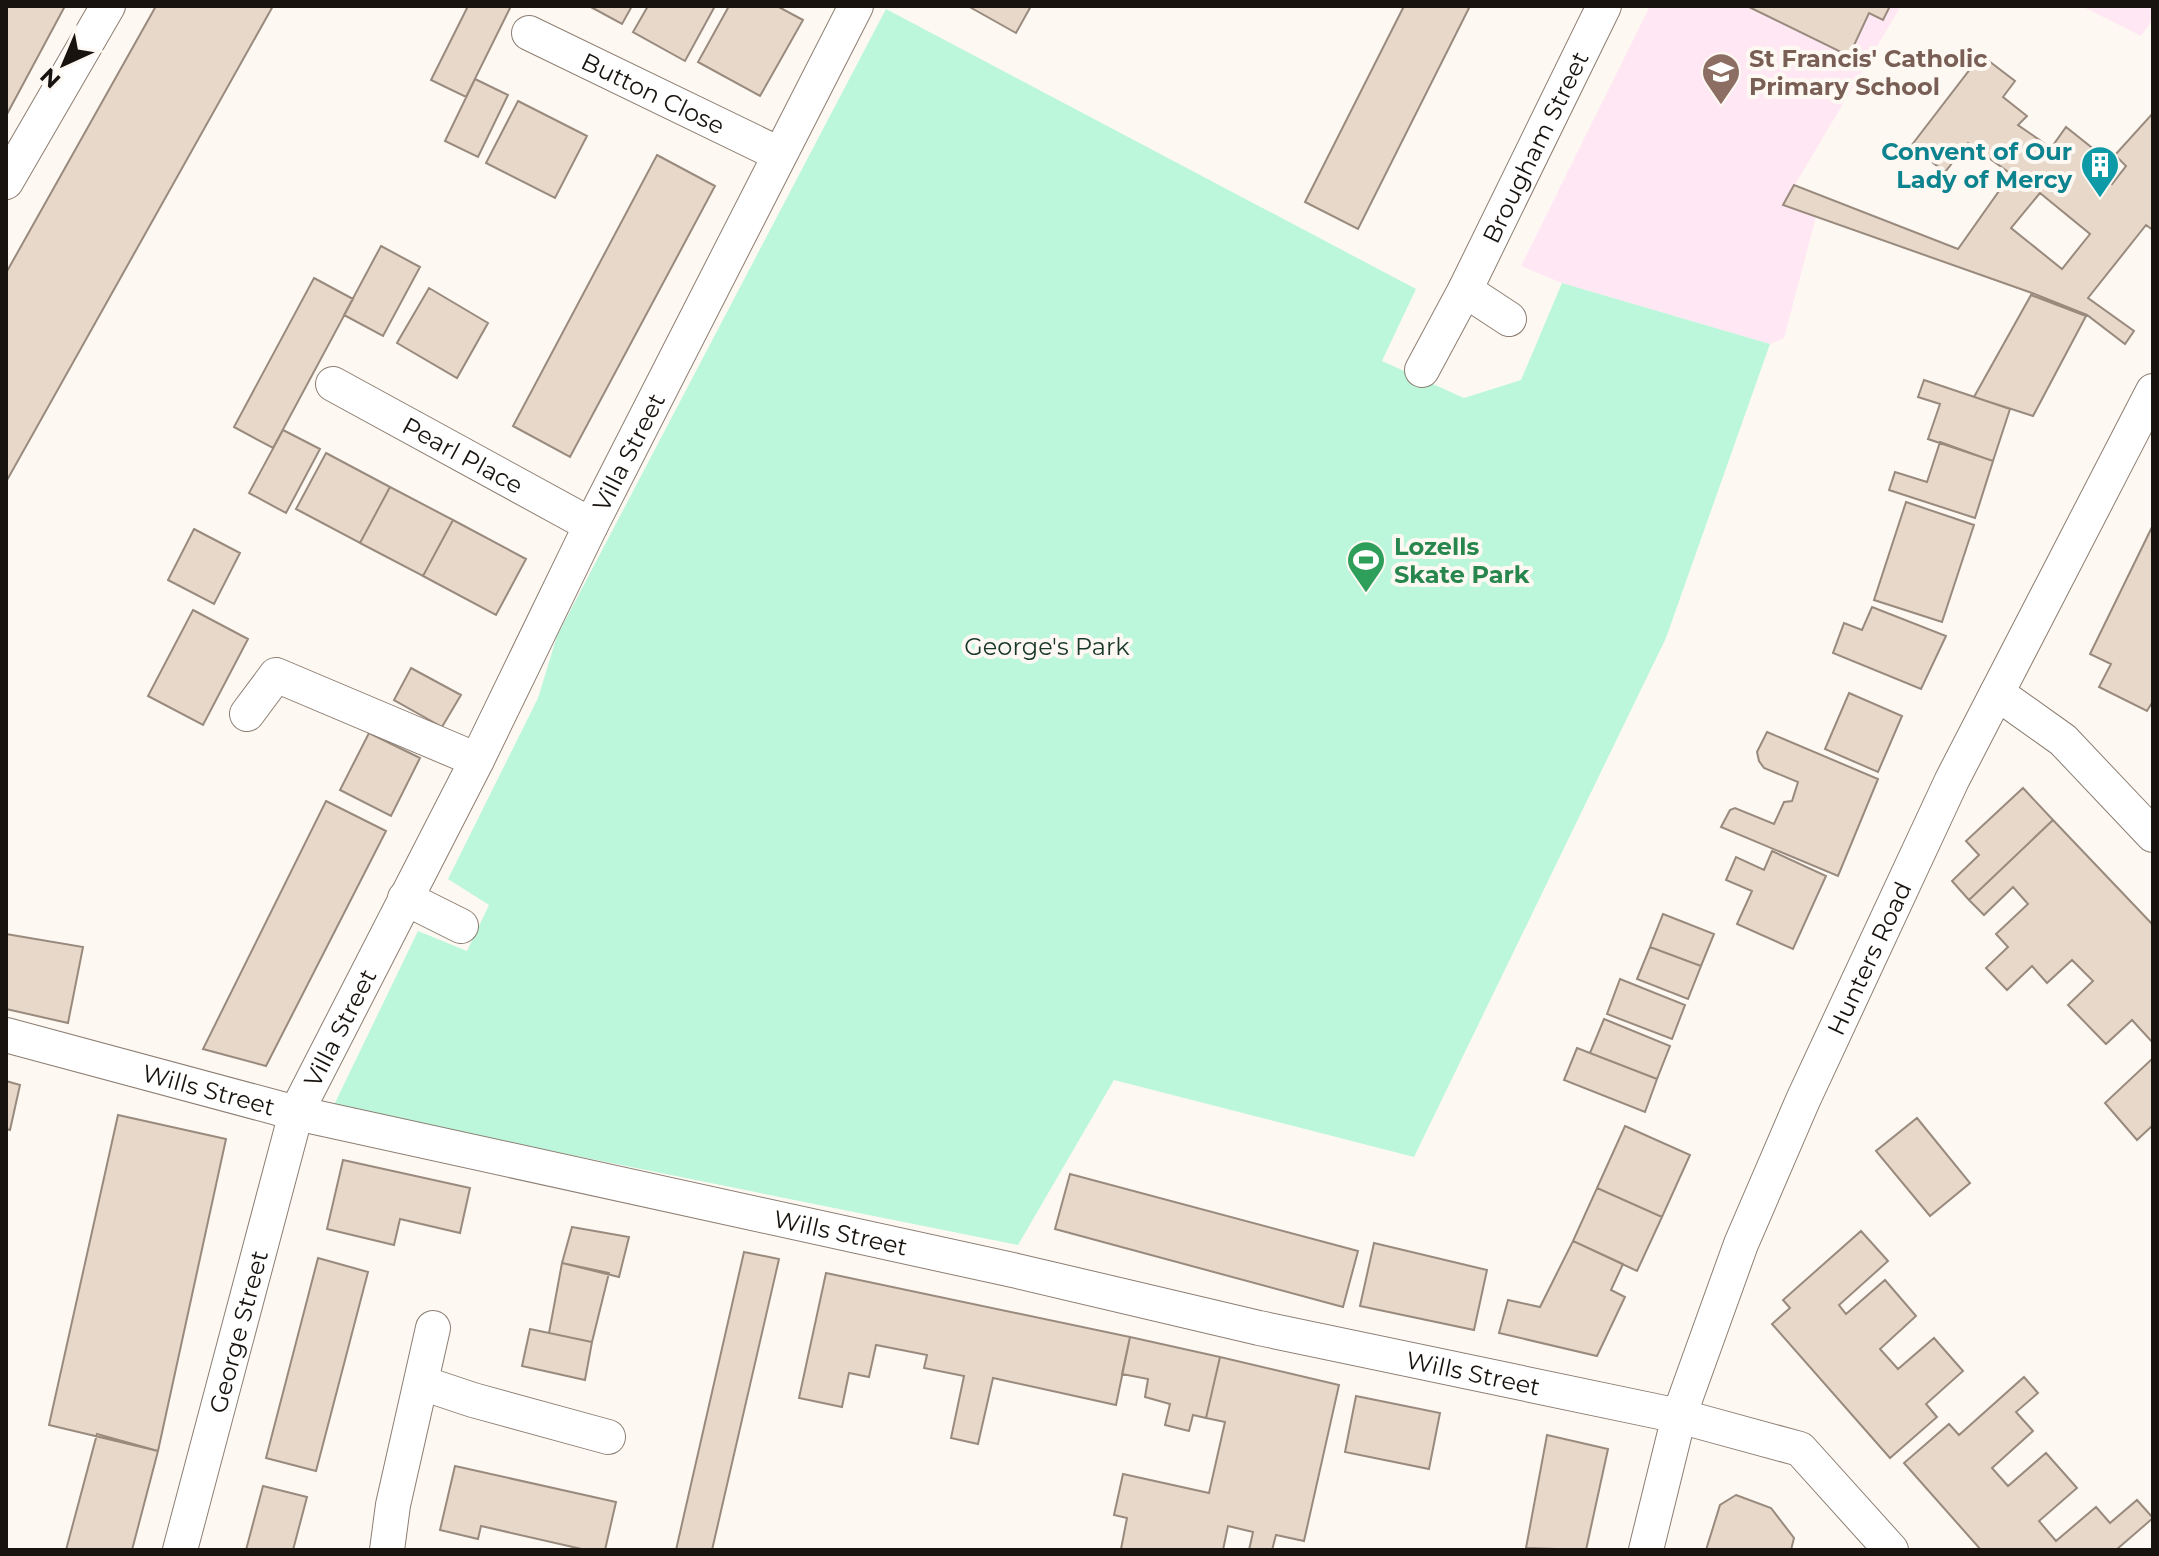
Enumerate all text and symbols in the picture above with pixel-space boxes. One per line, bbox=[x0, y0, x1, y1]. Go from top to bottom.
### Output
north arrow bbox=[24, 24, 104, 104]
place label: St Francis' Catholic Primary School bbox=[1749, 44, 1987, 101]
street label: Button Close bbox=[577, 46, 729, 140]
street label: Brougham Street bbox=[1476, 46, 1594, 248]
school or university icon: St Francis' Catholic Primary School bbox=[1700, 51, 1742, 106]
text: N bbox=[35, 62, 66, 94]
place label: Convent of Our Lady of Mercy bbox=[1881, 137, 2073, 194]
building icon: Convent of Our Lady of Mercy bbox=[2079, 144, 2121, 199]
street label: Villa Street bbox=[586, 388, 671, 516]
street label: Pearl Place bbox=[397, 410, 528, 500]
place label: Lozells Skate Park bbox=[1394, 532, 1530, 589]
sports icon: Lozells Skate Park bbox=[1345, 539, 1387, 594]
park label: George's Park bbox=[964, 632, 1130, 661]
street label: Hunters Road bbox=[1821, 877, 1917, 1040]
street label: Villa Street bbox=[297, 964, 382, 1092]
street label: Wills Street bbox=[139, 1058, 279, 1121]
street label: Wills Street bbox=[771, 1204, 911, 1261]
street label: George Street bbox=[203, 1247, 274, 1416]
street label: Wills Street bbox=[1404, 1345, 1543, 1401]

